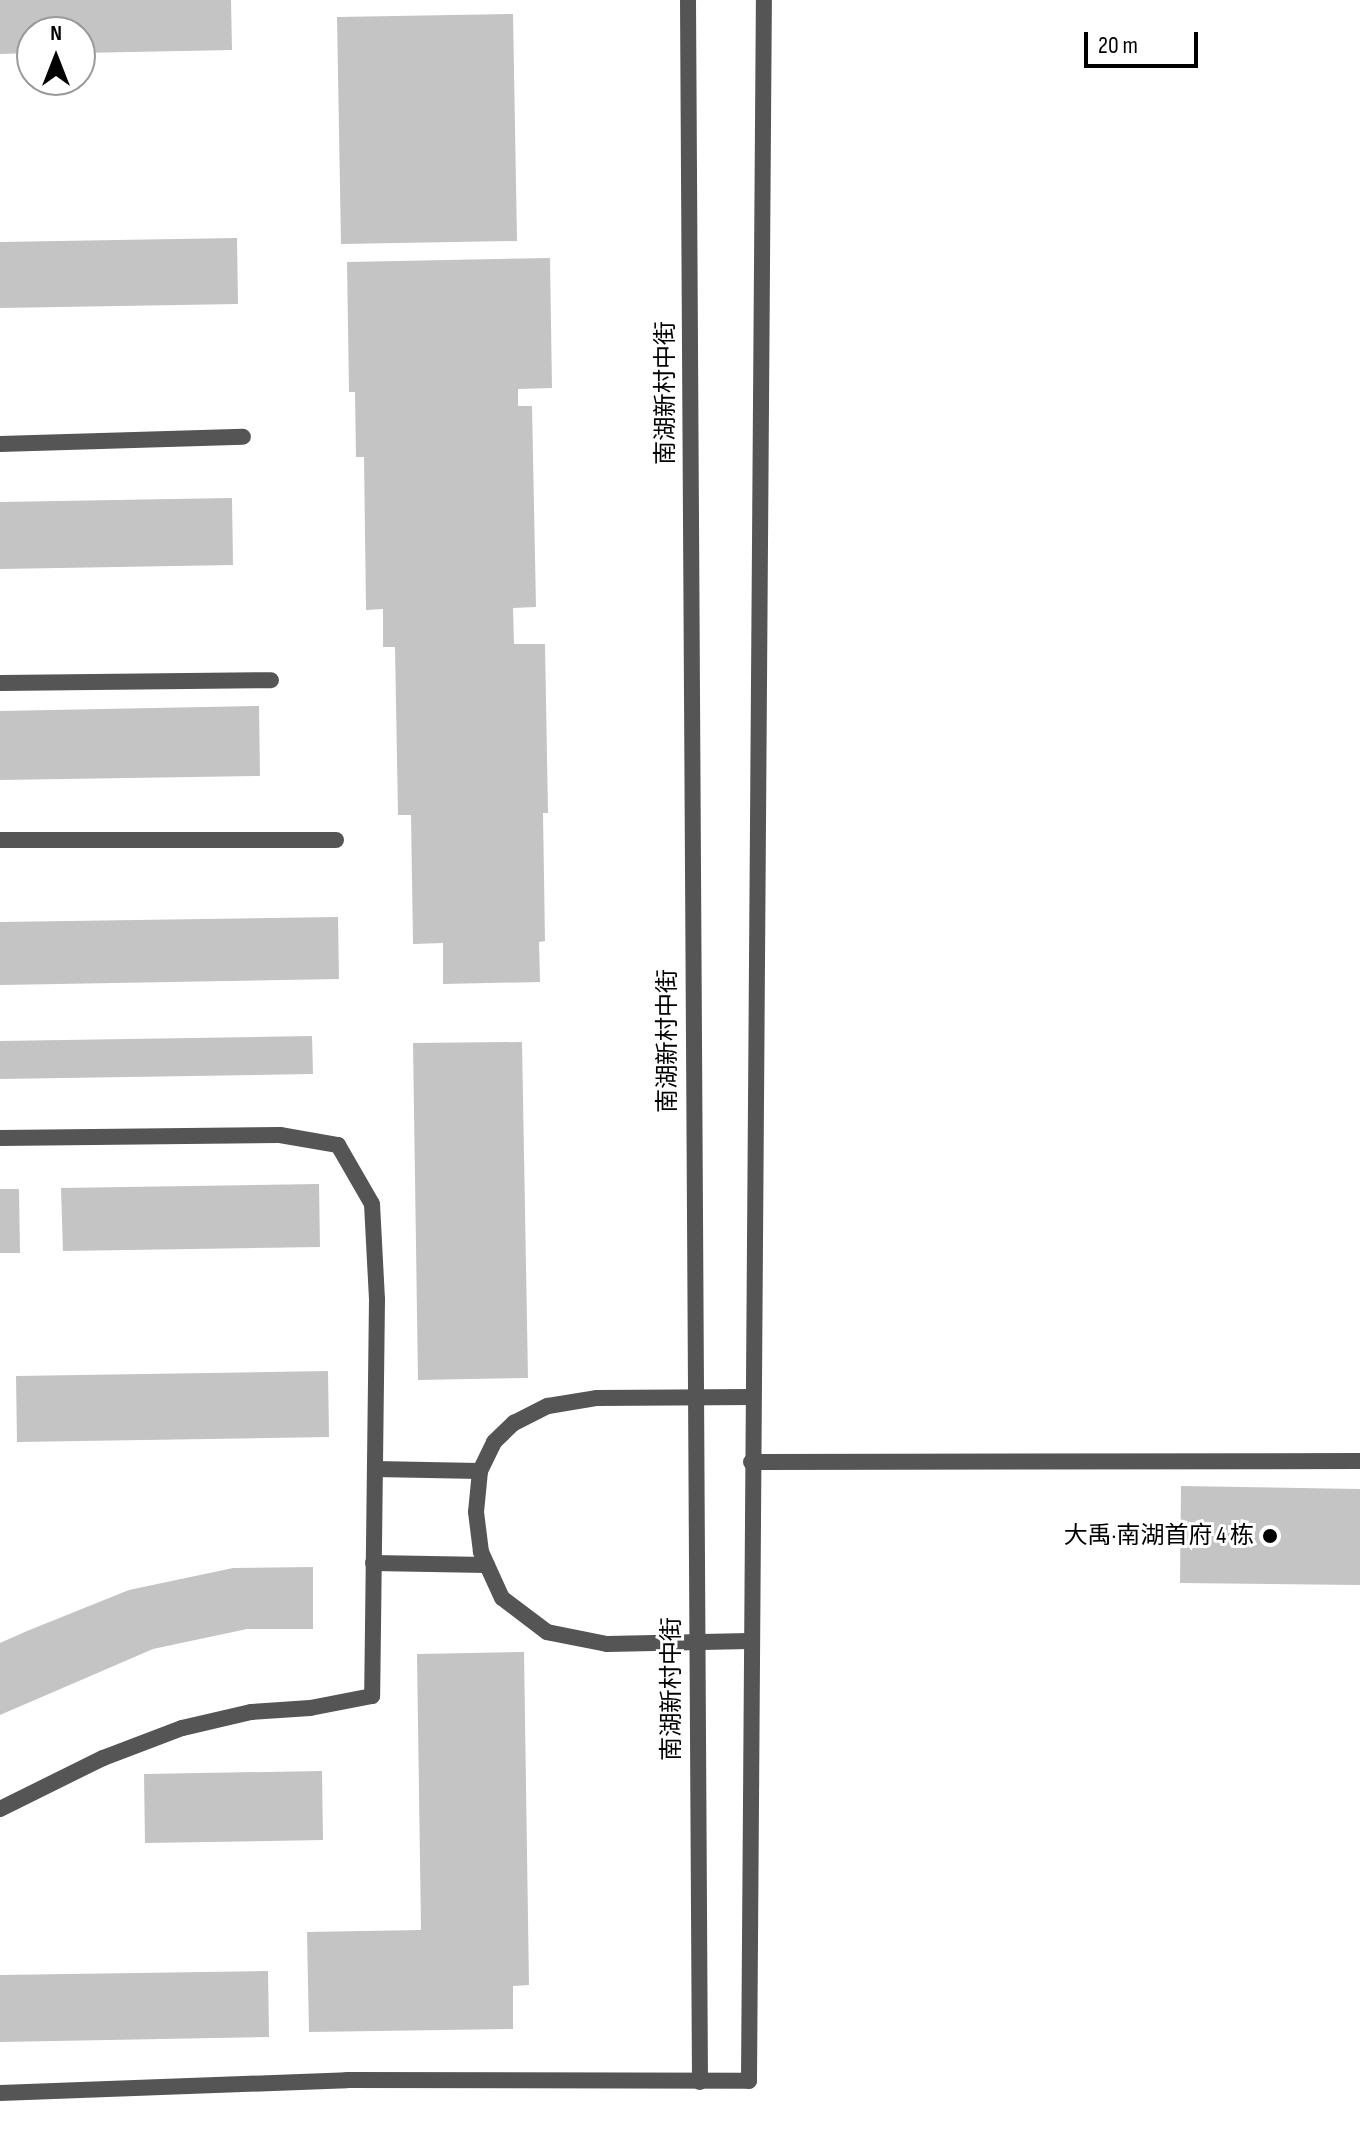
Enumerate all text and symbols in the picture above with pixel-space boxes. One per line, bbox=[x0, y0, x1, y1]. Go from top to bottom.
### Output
north arrow bbox=[16, 16, 96, 96]
scale bar bbox=[1088, 16, 1202, 66]
text: N bbox=[50, 20, 62, 47]
text: 20 m bbox=[1098, 31, 1138, 60]
street label: 南湖新村中街 bbox=[652, 321, 680, 465]
street label: 南湖新村中街 bbox=[654, 969, 682, 1113]
place label: 大禹·南湖首府 4 栋 bbox=[1064, 1522, 1254, 1550]
marker: 大禹·南湖首府 4 栋 bbox=[1261, 1527, 1279, 1545]
street label: 南湖新村中街 bbox=[658, 1617, 686, 1761]

